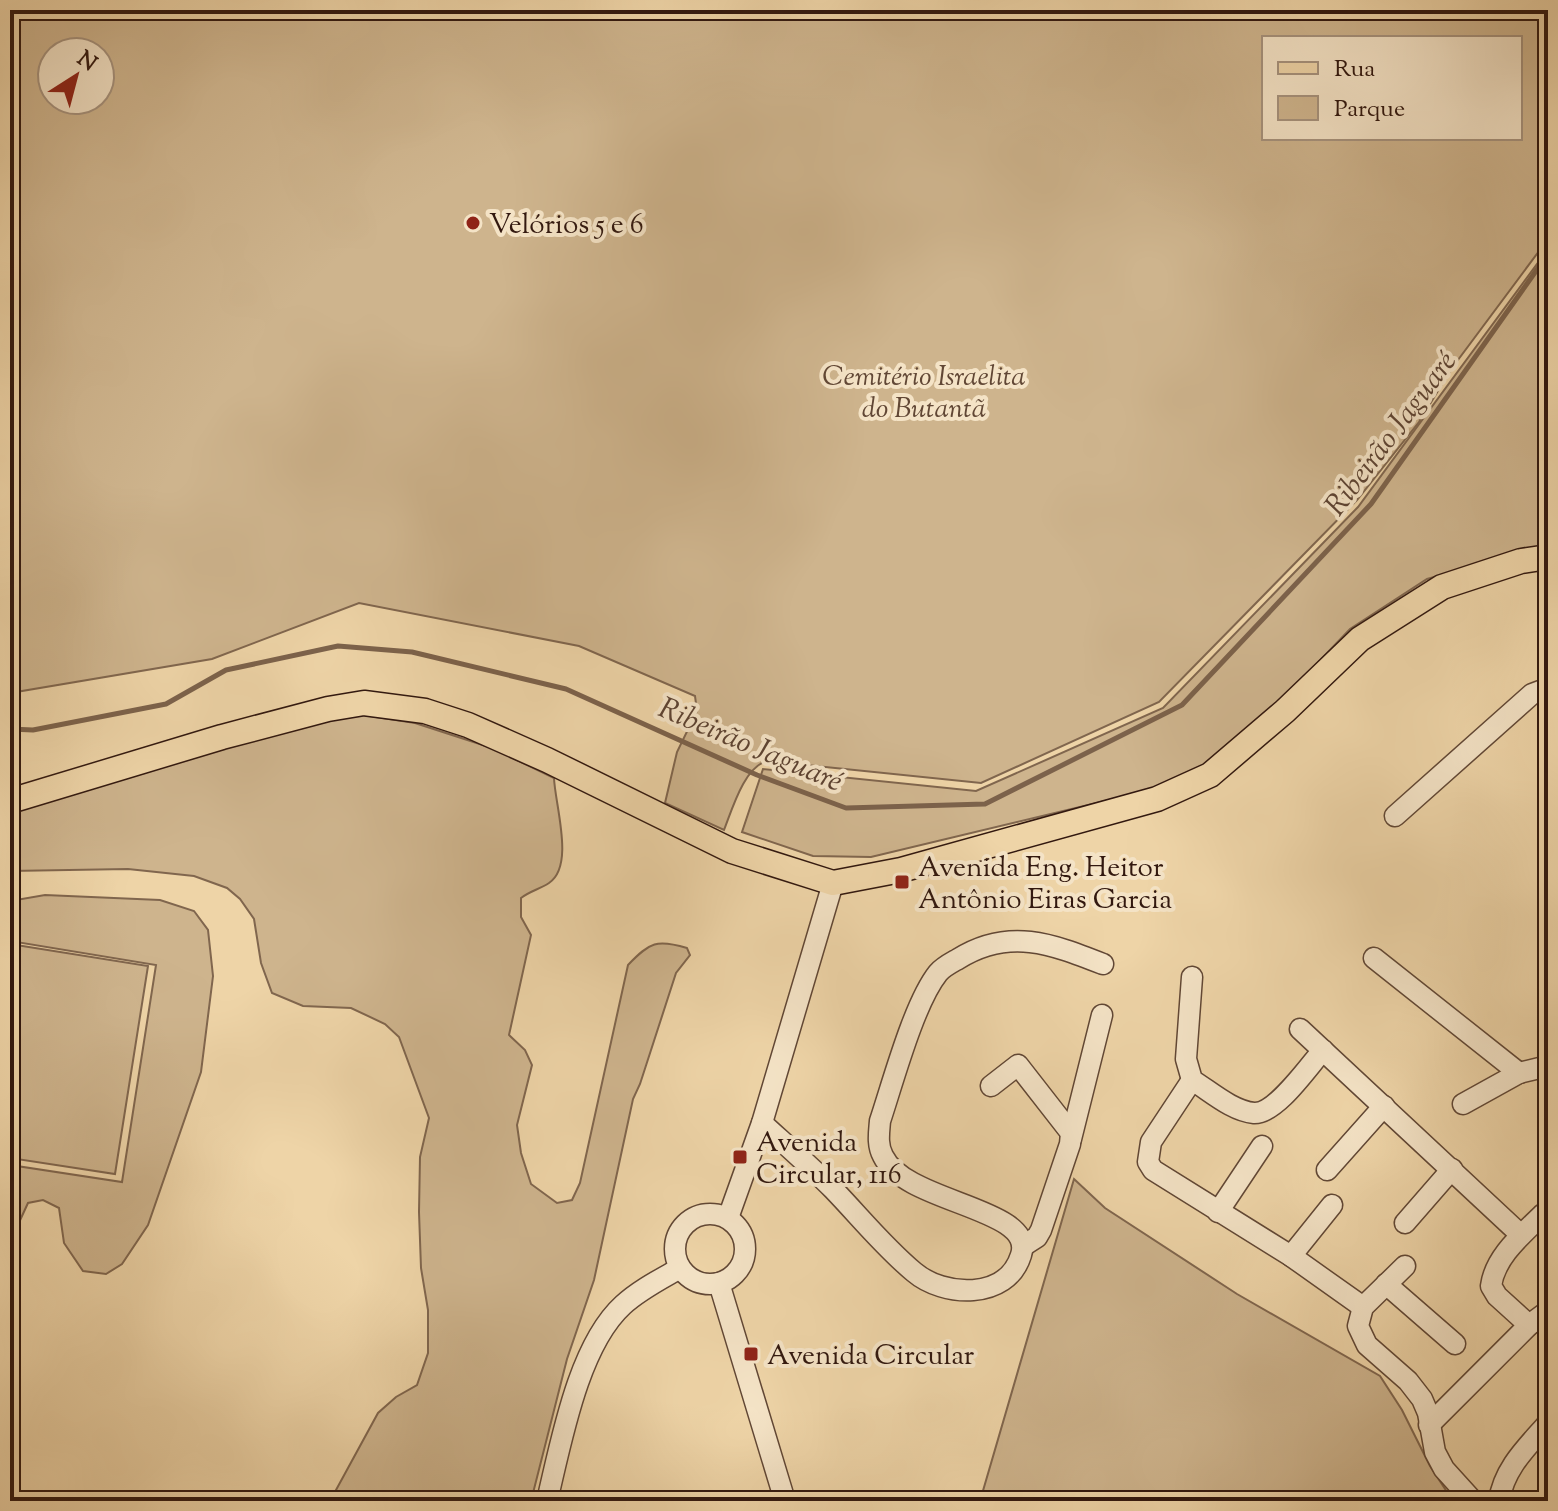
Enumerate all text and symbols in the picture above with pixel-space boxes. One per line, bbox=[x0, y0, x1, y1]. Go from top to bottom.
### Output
north arrow bbox=[36, 36, 116, 116]
legend bbox=[1262, 36, 1522, 140]
text: N bbox=[69, 44, 103, 81]
text: Rua bbox=[1334, 53, 1375, 87]
text: Parque bbox=[1334, 93, 1405, 127]
place label: Velórios 5 e 6 bbox=[489, 206, 644, 246]
marker: Velórios 5 e 6 bbox=[464, 214, 482, 232]
water label: Ribeirão Jaguaré bbox=[1316, 343, 1468, 526]
park label: Cemitério Israelita do Butantã bbox=[822, 358, 1026, 430]
water label: Ribeirão Jaguaré bbox=[651, 688, 849, 804]
place label: Avenida Eng. Heitor Antônio Eiras Garcia bbox=[918, 849, 1172, 921]
marker: Avenida Eng. Heitor Antônio Eiras Garcia bbox=[893, 873, 911, 891]
place label: Avenida Circular, 116 bbox=[756, 1124, 902, 1196]
marker: Avenida Circular, 116 bbox=[731, 1148, 749, 1166]
place label: Avenida Circular bbox=[767, 1337, 975, 1377]
marker: Avenida Circular bbox=[742, 1345, 760, 1363]

